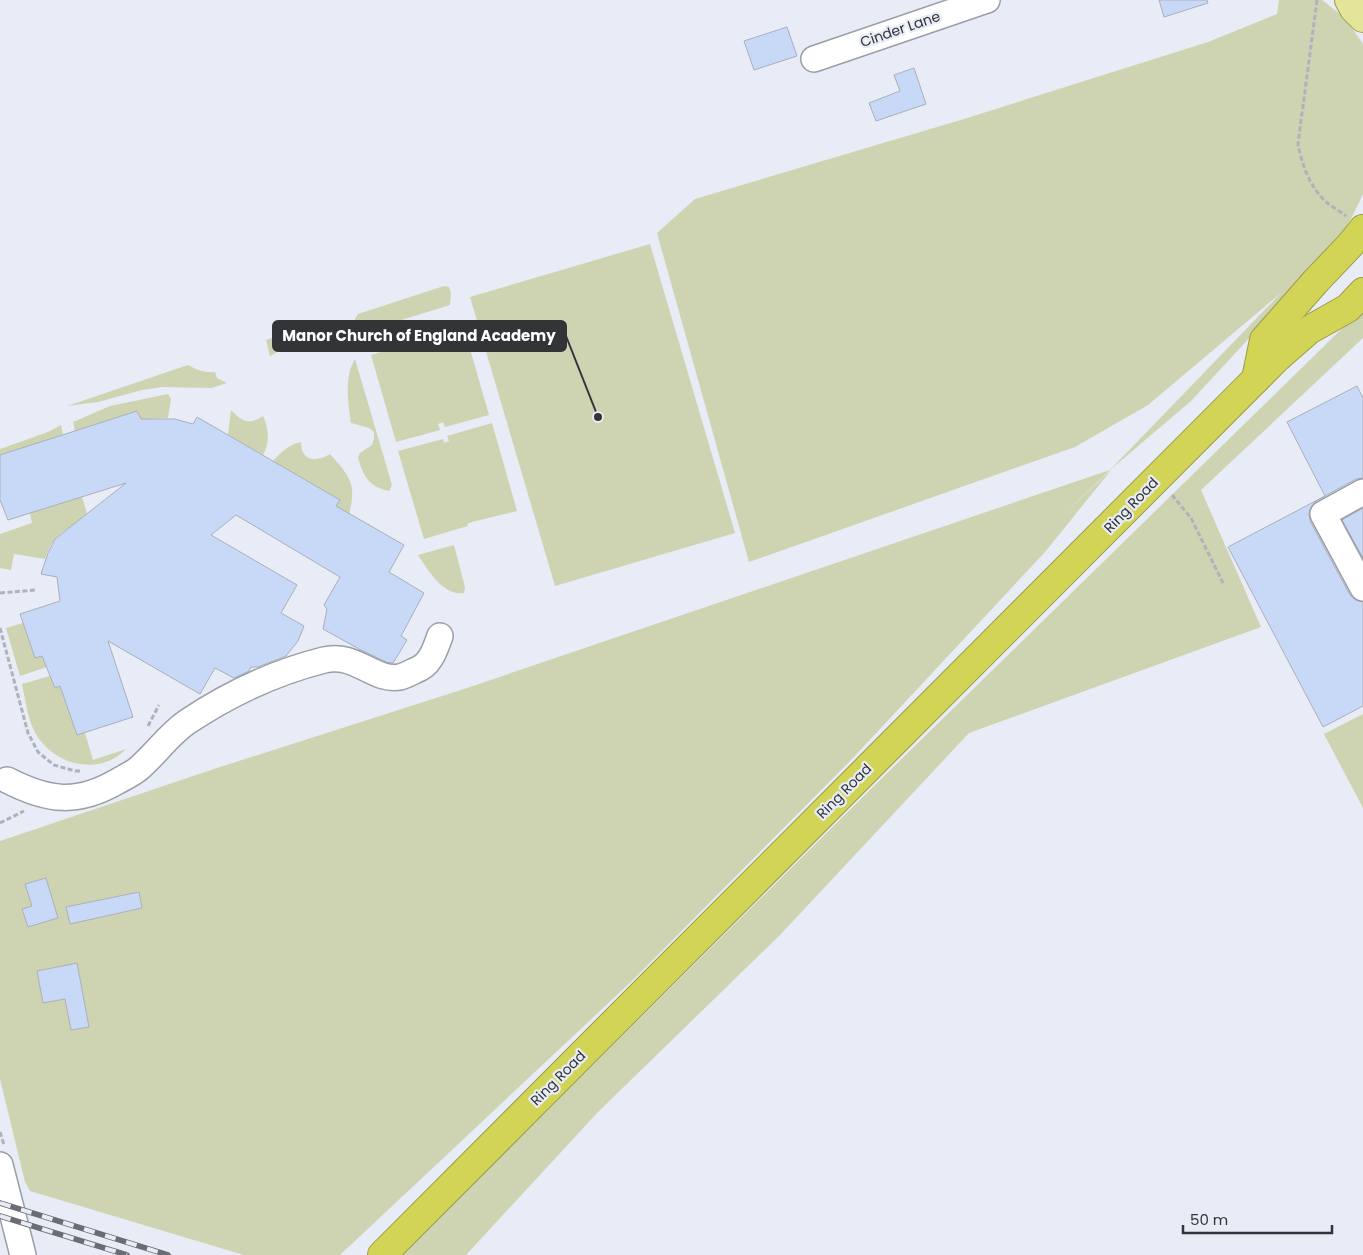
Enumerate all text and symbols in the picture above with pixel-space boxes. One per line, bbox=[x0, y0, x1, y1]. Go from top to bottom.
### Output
street label: Cinder Lane bbox=[857, 6, 943, 52]
callout: Manor Church of England Academy bbox=[273, 321, 566, 351]
text: Manor Church of England Academy bbox=[282, 325, 556, 346]
street label: Ring Road bbox=[1099, 473, 1163, 537]
street label: Ring Road bbox=[812, 759, 876, 823]
street label: Ring Road bbox=[526, 1046, 590, 1110]
scale bar bbox=[1183, 1202, 1332, 1234]
text: 50 m bbox=[1190, 1209, 1228, 1230]

